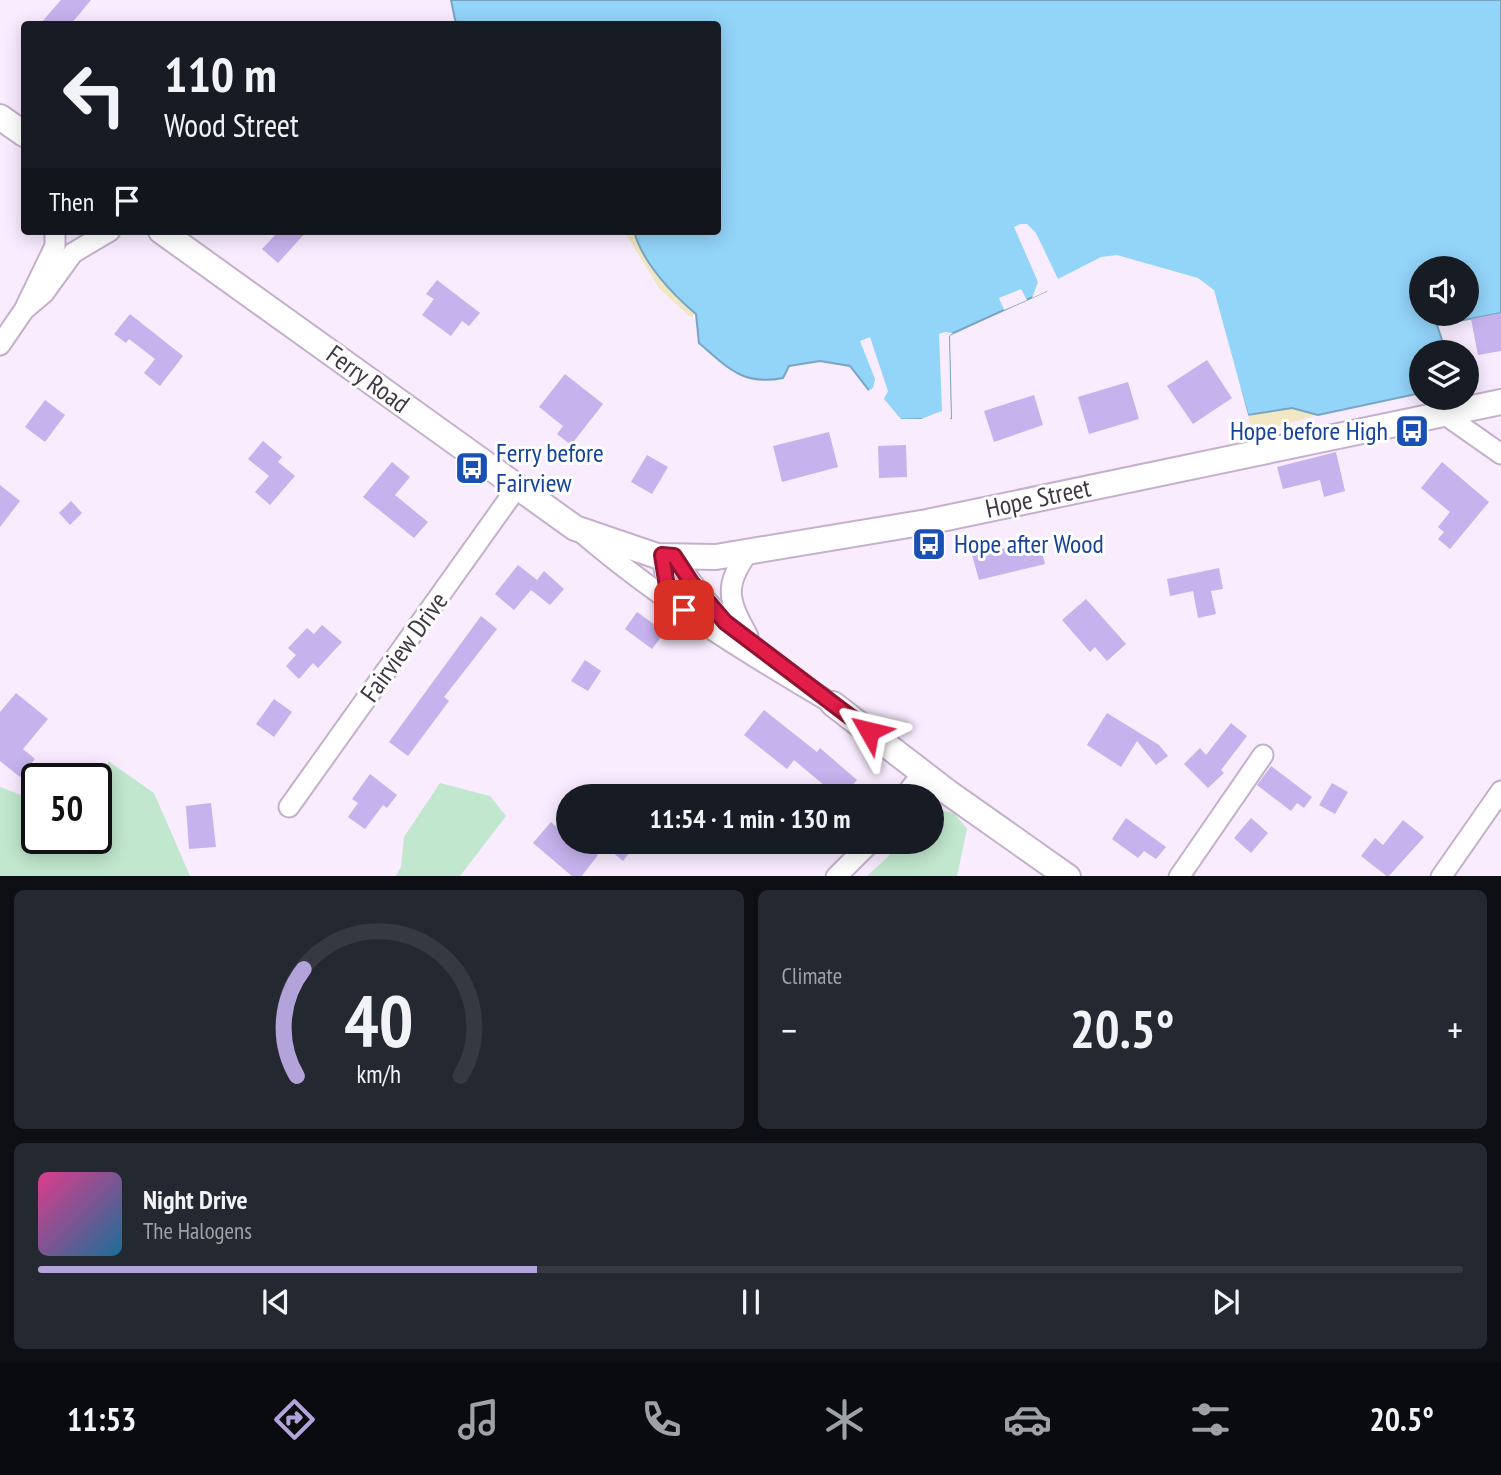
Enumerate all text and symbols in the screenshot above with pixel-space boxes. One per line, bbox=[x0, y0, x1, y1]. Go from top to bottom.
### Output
text: 110 m bbox=[164, 42, 277, 106]
icon: left bbox=[49, 49, 140, 140]
text: Wood Street bbox=[164, 104, 299, 146]
icon: arrive bbox=[108, 182, 146, 220]
text: Then bbox=[49, 185, 94, 218]
map controls bbox=[1409, 256, 1479, 410]
button: sound bbox=[1409, 256, 1479, 326]
street label: Ferry Road bbox=[320, 337, 416, 420]
button: layers bbox=[1409, 340, 1479, 410]
bus stop icon: Hope before High bbox=[1393, 412, 1431, 450]
place label: Hope before High bbox=[1230, 414, 1388, 447]
place label: Ferry before Fairview bbox=[496, 436, 604, 499]
bus stop icon: Ferry before Fairview bbox=[453, 449, 491, 487]
street label: Hope Street bbox=[982, 470, 1093, 525]
bus stop icon: Hope after Wood bbox=[910, 525, 948, 563]
place label: Hope after Wood bbox=[954, 527, 1104, 560]
pin bbox=[654, 580, 714, 640]
street label: Fairview Drive bbox=[353, 585, 454, 708]
icon: arrive bbox=[665, 591, 703, 629]
position arrow bbox=[832, 694, 906, 768]
speed limit sign: 50 bbox=[21, 763, 112, 854]
text: 11:54 · 1 min · 130 m bbox=[650, 802, 850, 835]
text: Climate bbox=[782, 961, 842, 990]
text: 40 bbox=[344, 972, 414, 1066]
text: 20.5° bbox=[1070, 995, 1175, 1062]
text: − bbox=[782, 1005, 797, 1054]
text: + bbox=[1447, 1005, 1463, 1054]
text: km/h bbox=[357, 1057, 401, 1089]
text: Night Drive bbox=[143, 1183, 248, 1216]
text: The Halogens bbox=[143, 1216, 252, 1245]
icon: previous bbox=[257, 1283, 295, 1321]
icon: pause bbox=[732, 1283, 770, 1321]
icon: next bbox=[1207, 1283, 1245, 1321]
icon: directions bbox=[270, 1395, 319, 1444]
icon: music bbox=[454, 1395, 503, 1444]
icon: phone bbox=[637, 1395, 686, 1444]
icon: climate bbox=[820, 1395, 869, 1444]
icon: car bbox=[1003, 1395, 1052, 1444]
icon: filters bbox=[1186, 1395, 1235, 1444]
text: 11:53 bbox=[67, 1398, 136, 1440]
text: 20.5° bbox=[1370, 1398, 1434, 1440]

